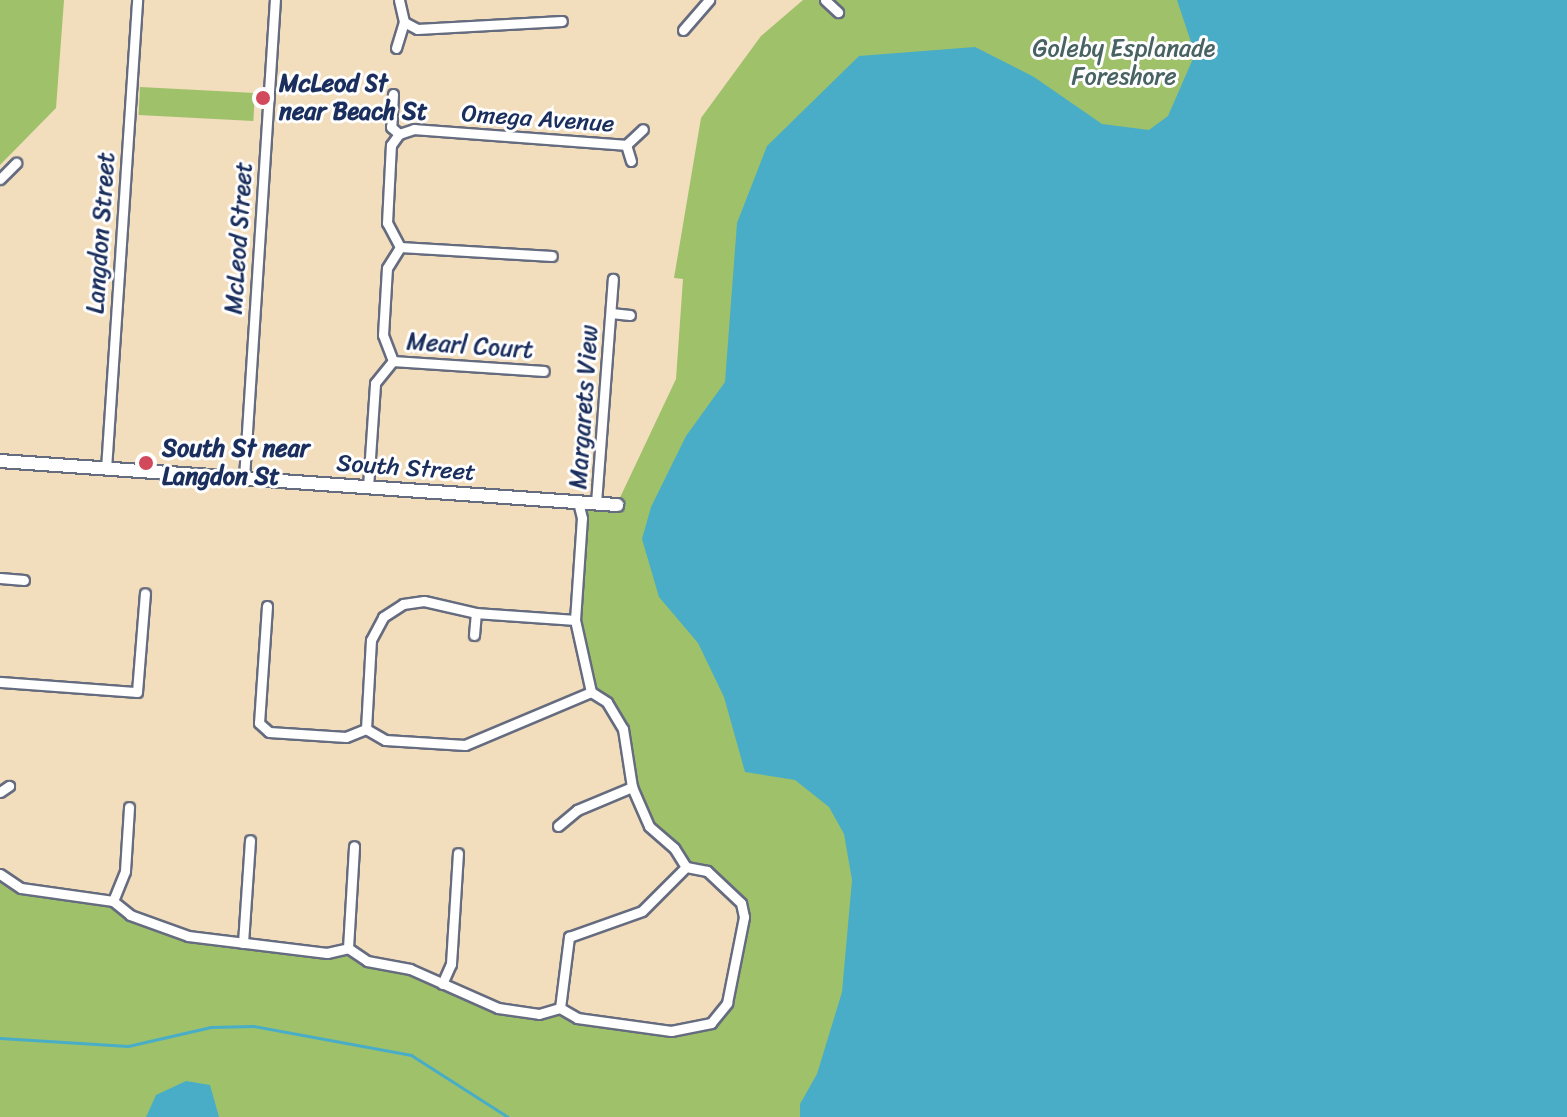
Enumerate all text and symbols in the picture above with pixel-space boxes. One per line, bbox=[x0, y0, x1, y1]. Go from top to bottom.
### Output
park label: Goleby Esplanade Foreshore bbox=[1033, 35, 1215, 91]
place label: McLeod St near Beach St bbox=[279, 70, 428, 126]
marker: McLeod St near Beach St bbox=[254, 89, 272, 107]
street label: Omega Avenue bbox=[461, 99, 615, 139]
street label: Langdon Street bbox=[81, 151, 121, 315]
street label: McLeod Street bbox=[219, 159, 259, 317]
street label: Margarets View bbox=[564, 324, 604, 490]
street label: Mearl Court bbox=[406, 327, 534, 365]
place label: South St near Langdon St bbox=[162, 435, 310, 491]
street label: South Street bbox=[336, 449, 476, 487]
marker: South St near Langdon St bbox=[137, 454, 155, 472]

